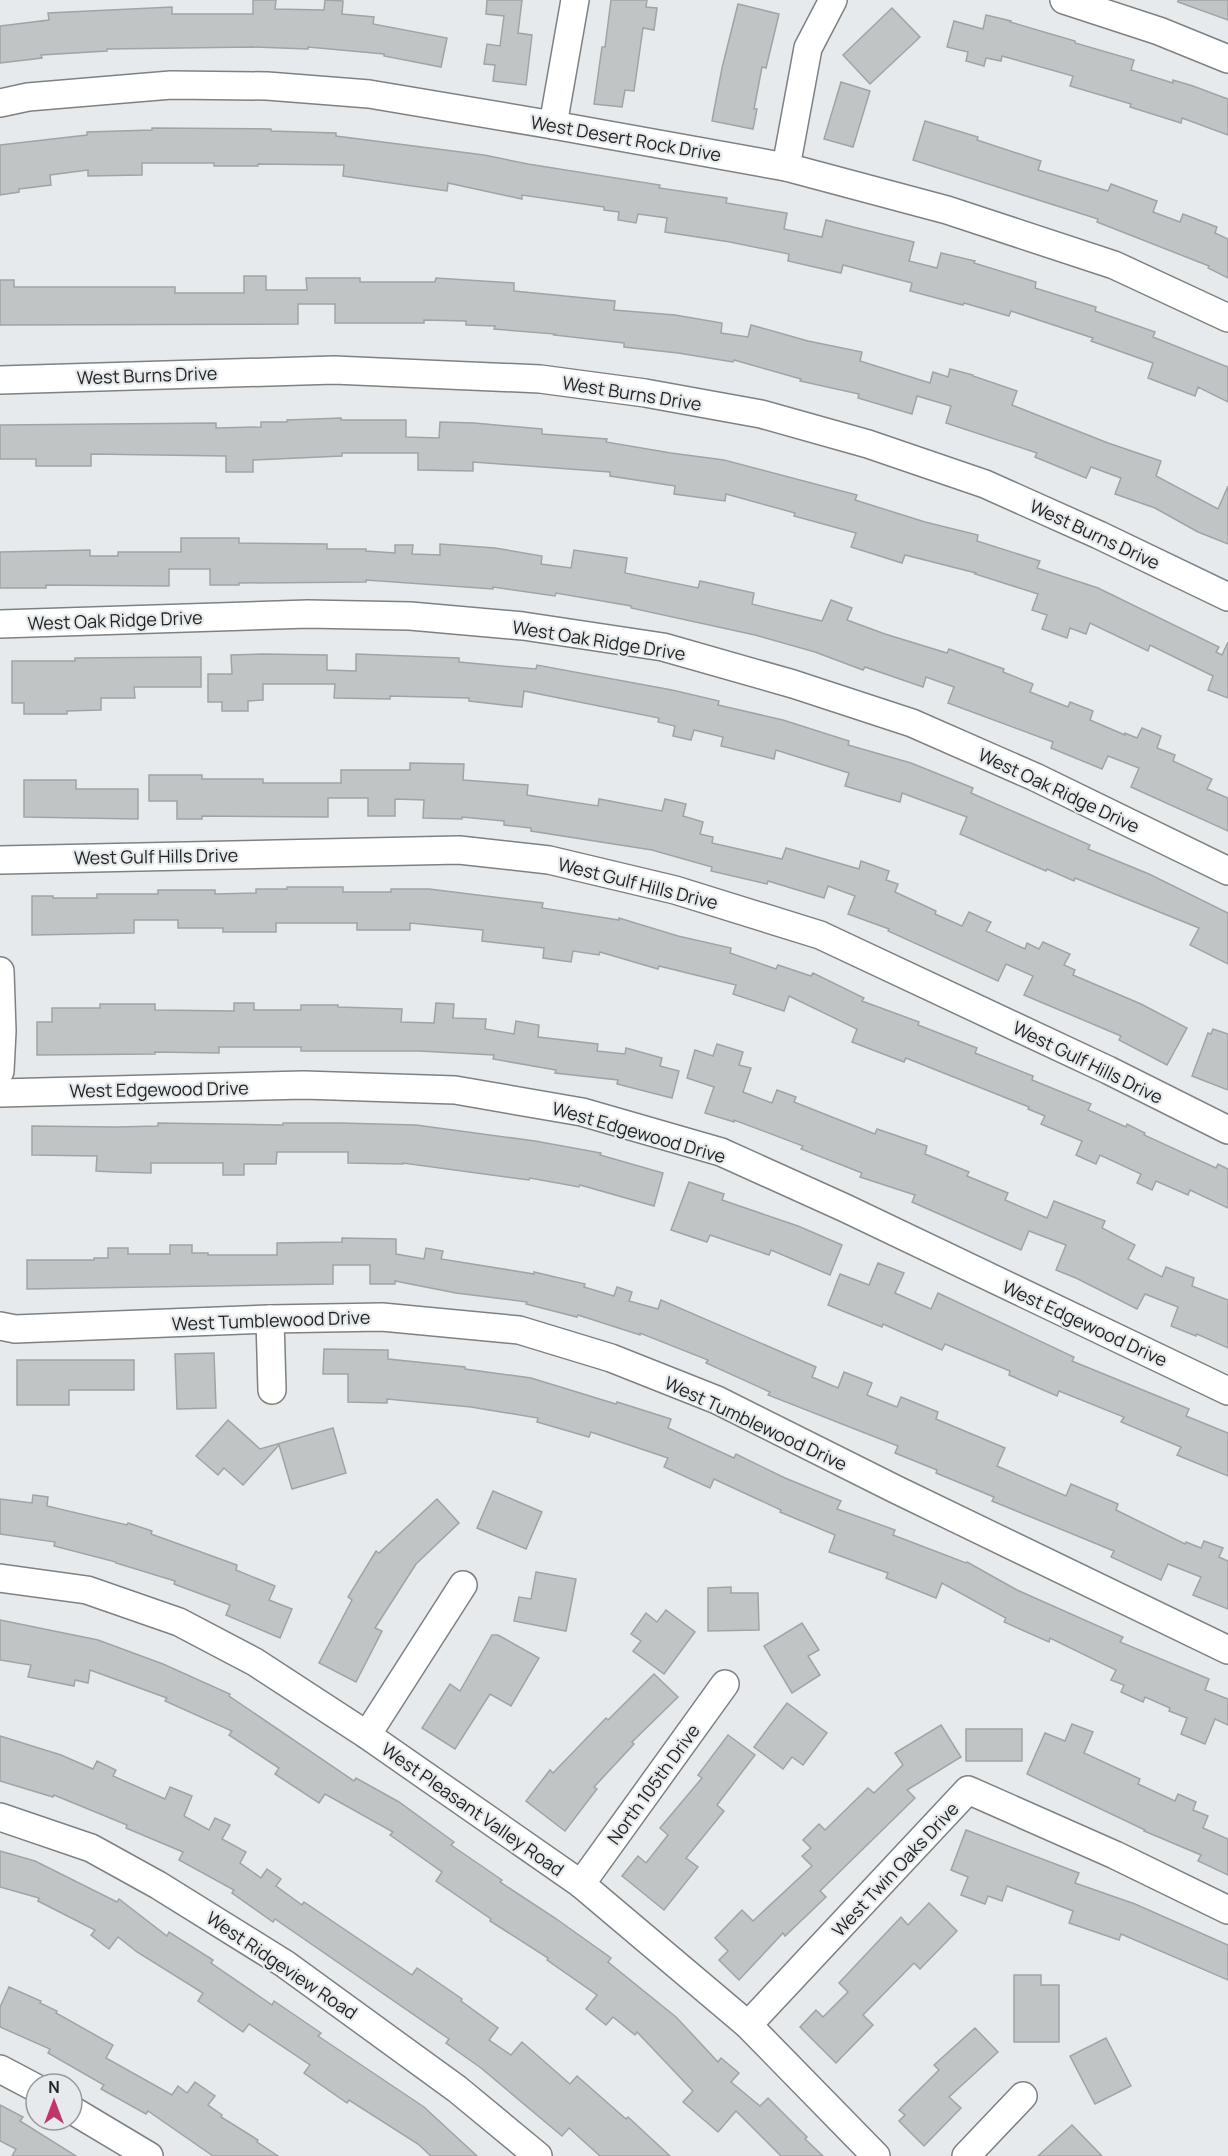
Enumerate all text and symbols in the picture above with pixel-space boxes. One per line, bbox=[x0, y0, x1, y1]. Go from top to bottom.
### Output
street label: West Desert Rock Drive bbox=[529, 109, 723, 167]
street label: West Burns Drive bbox=[76, 361, 218, 389]
street label: West Burns Drive bbox=[561, 370, 703, 416]
street label: West Burns Drive bbox=[1026, 493, 1164, 575]
street label: West Oak Ridge Drive bbox=[27, 605, 203, 635]
street label: West Oak Ridge Drive bbox=[511, 614, 687, 666]
street label: West Oak Ridge Drive bbox=[975, 742, 1143, 838]
street label: West Gulf Hills Drive bbox=[74, 843, 238, 869]
street label: West Gulf Hills Drive bbox=[555, 851, 721, 915]
street label: West Gulf Hills Drive bbox=[1009, 1015, 1167, 1109]
street label: West Edgewood Drive bbox=[69, 1075, 249, 1103]
street label: West Edgewood Drive bbox=[549, 1096, 729, 1168]
street label: West Edgewood Drive bbox=[999, 1274, 1171, 1372]
street label: West Tumblewood Drive bbox=[171, 1305, 371, 1335]
street label: West Tumblewood Drive bbox=[661, 1370, 851, 1476]
street label: North 105th Drive bbox=[601, 1719, 705, 1849]
street label: West Pleasant Valley Road bbox=[377, 1737, 569, 1881]
street label: West Twin Oaks Drive bbox=[826, 1797, 964, 1941]
street label: West Ridgeview Road bbox=[202, 1906, 362, 2024]
north arrow bbox=[24, 2072, 84, 2132]
text: N bbox=[48, 2076, 60, 2098]

